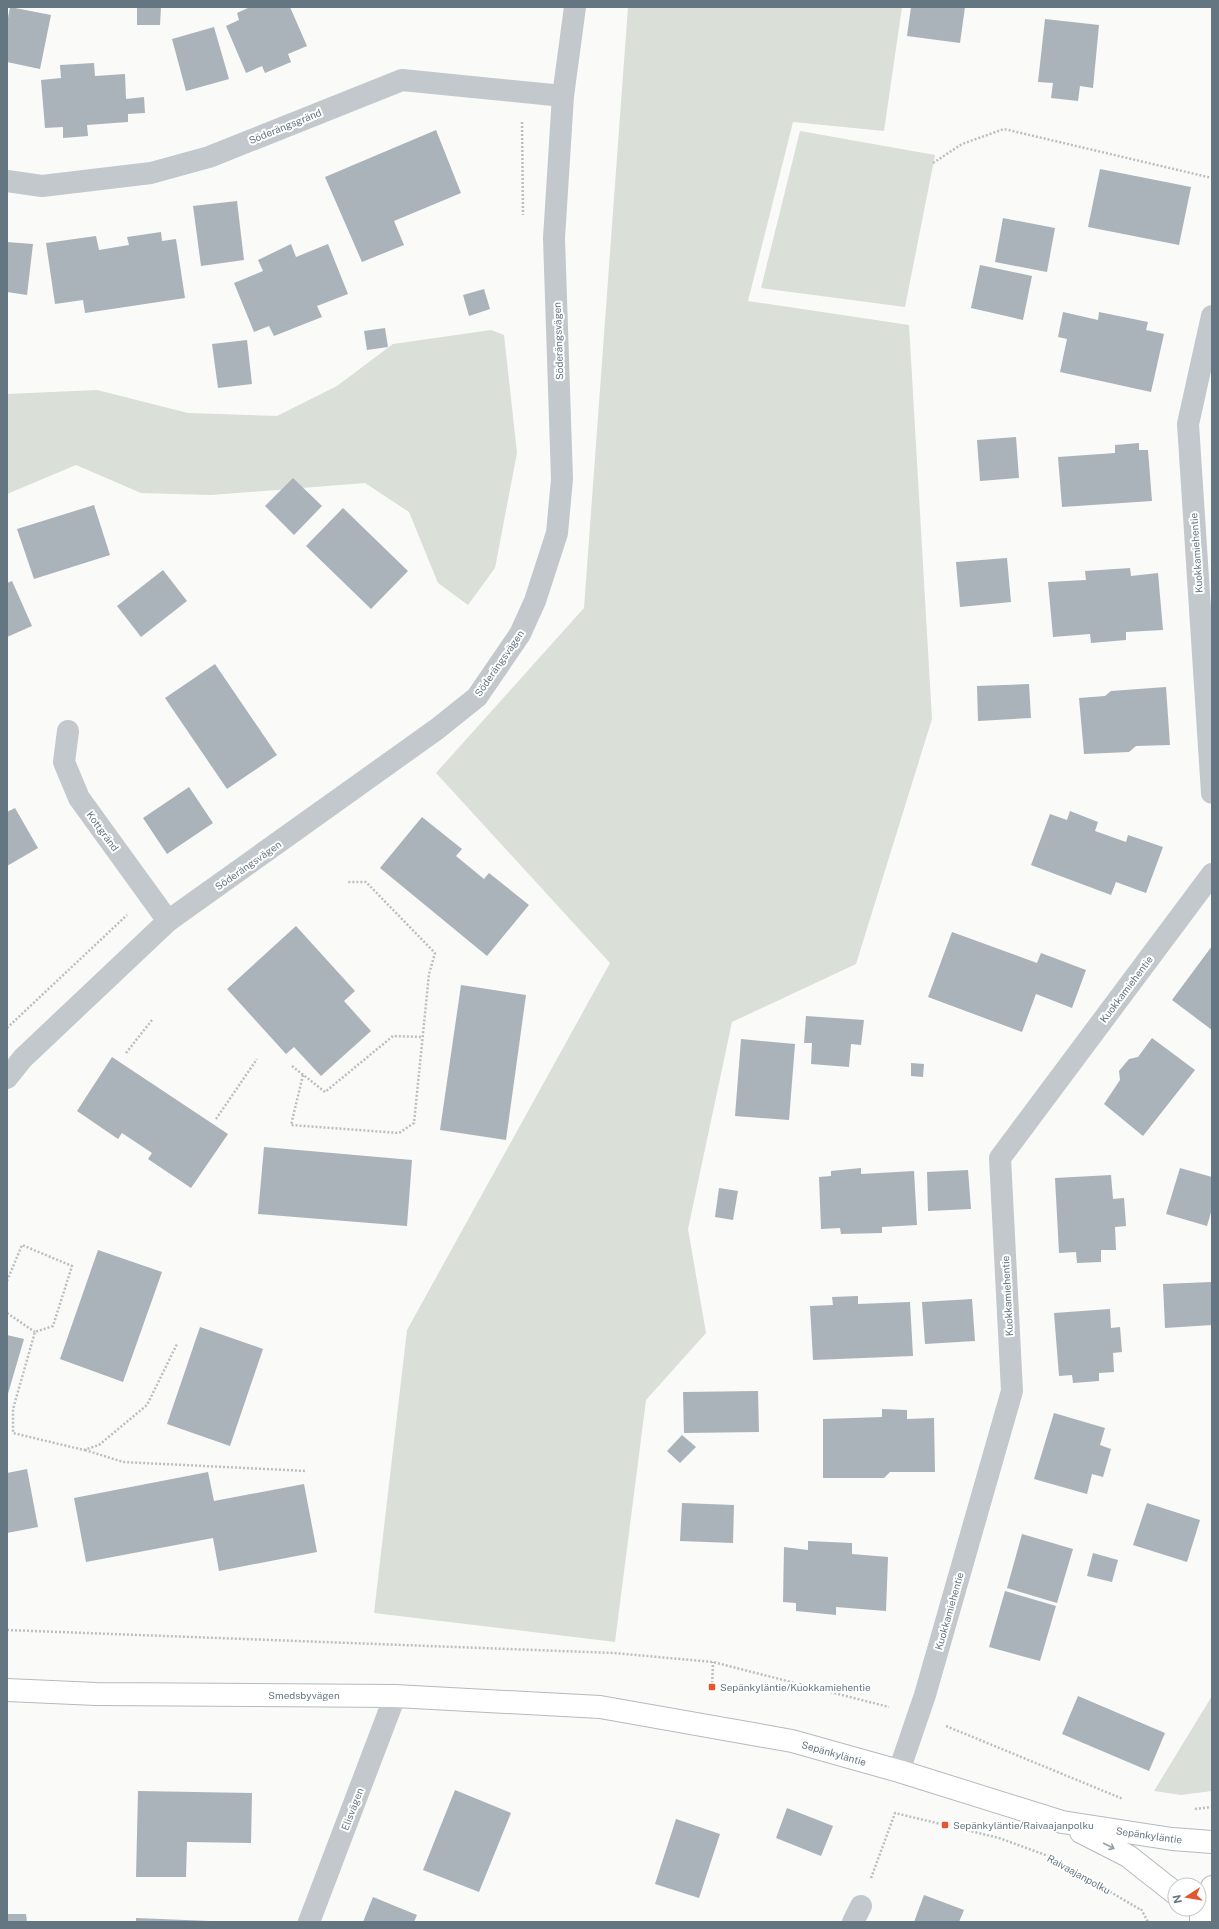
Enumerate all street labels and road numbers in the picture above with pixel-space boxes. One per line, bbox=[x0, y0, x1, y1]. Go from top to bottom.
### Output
street label: Söderängsgränd bbox=[247, 106, 323, 146]
street label: Söderängsvägen bbox=[551, 302, 565, 380]
street label: Kuokkamiehentie bbox=[1187, 512, 1205, 594]
street label: Söderängsvägen bbox=[472, 627, 526, 698]
street label: Kottgränd bbox=[84, 809, 122, 853]
street label: Söderängsvägen bbox=[213, 838, 284, 892]
street label: Kuokkamiehentie bbox=[1097, 953, 1155, 1025]
street label: Kuokkamiehentie bbox=[999, 1255, 1015, 1336]
street label: Kuokkamiehentie bbox=[932, 1570, 966, 1651]
street label: Smedsbyvägen bbox=[268, 1689, 340, 1701]
street label: Sepänkyläntie bbox=[800, 1738, 868, 1768]
street label: Elisvägen bbox=[338, 1786, 366, 1832]
street label: Sepänkyläntie bbox=[1115, 1824, 1183, 1846]
street label: Raivaajanpolku bbox=[1045, 1852, 1113, 1896]

